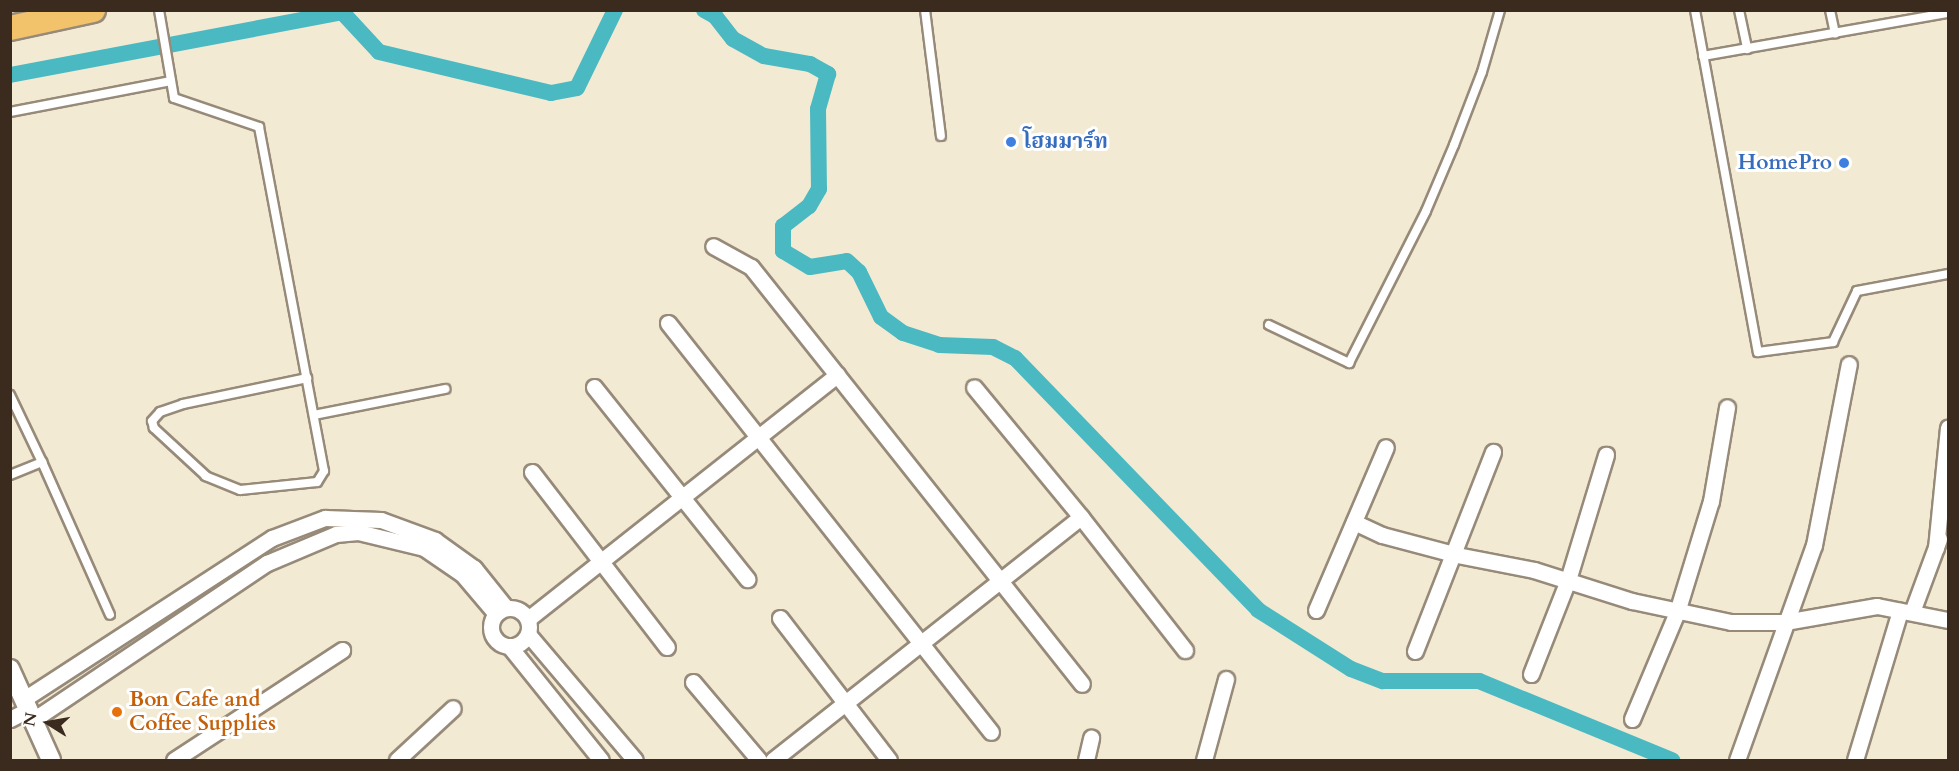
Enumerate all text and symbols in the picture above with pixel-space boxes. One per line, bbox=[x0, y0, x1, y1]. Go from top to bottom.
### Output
place label: โฮมมาร์ท bbox=[1023, 129, 1108, 155]
marker: โฮมมาร์ท bbox=[1004, 135, 1018, 149]
place label: HomePro bbox=[1738, 150, 1832, 176]
marker: HomePro bbox=[1837, 156, 1851, 170]
place label: Bon Cafe and Coffee Supplies bbox=[129, 687, 276, 737]
north arrow bbox=[18, 693, 78, 753]
marker: Bon Cafe and Coffee Supplies bbox=[110, 705, 124, 719]
text: N bbox=[18, 711, 42, 728]

